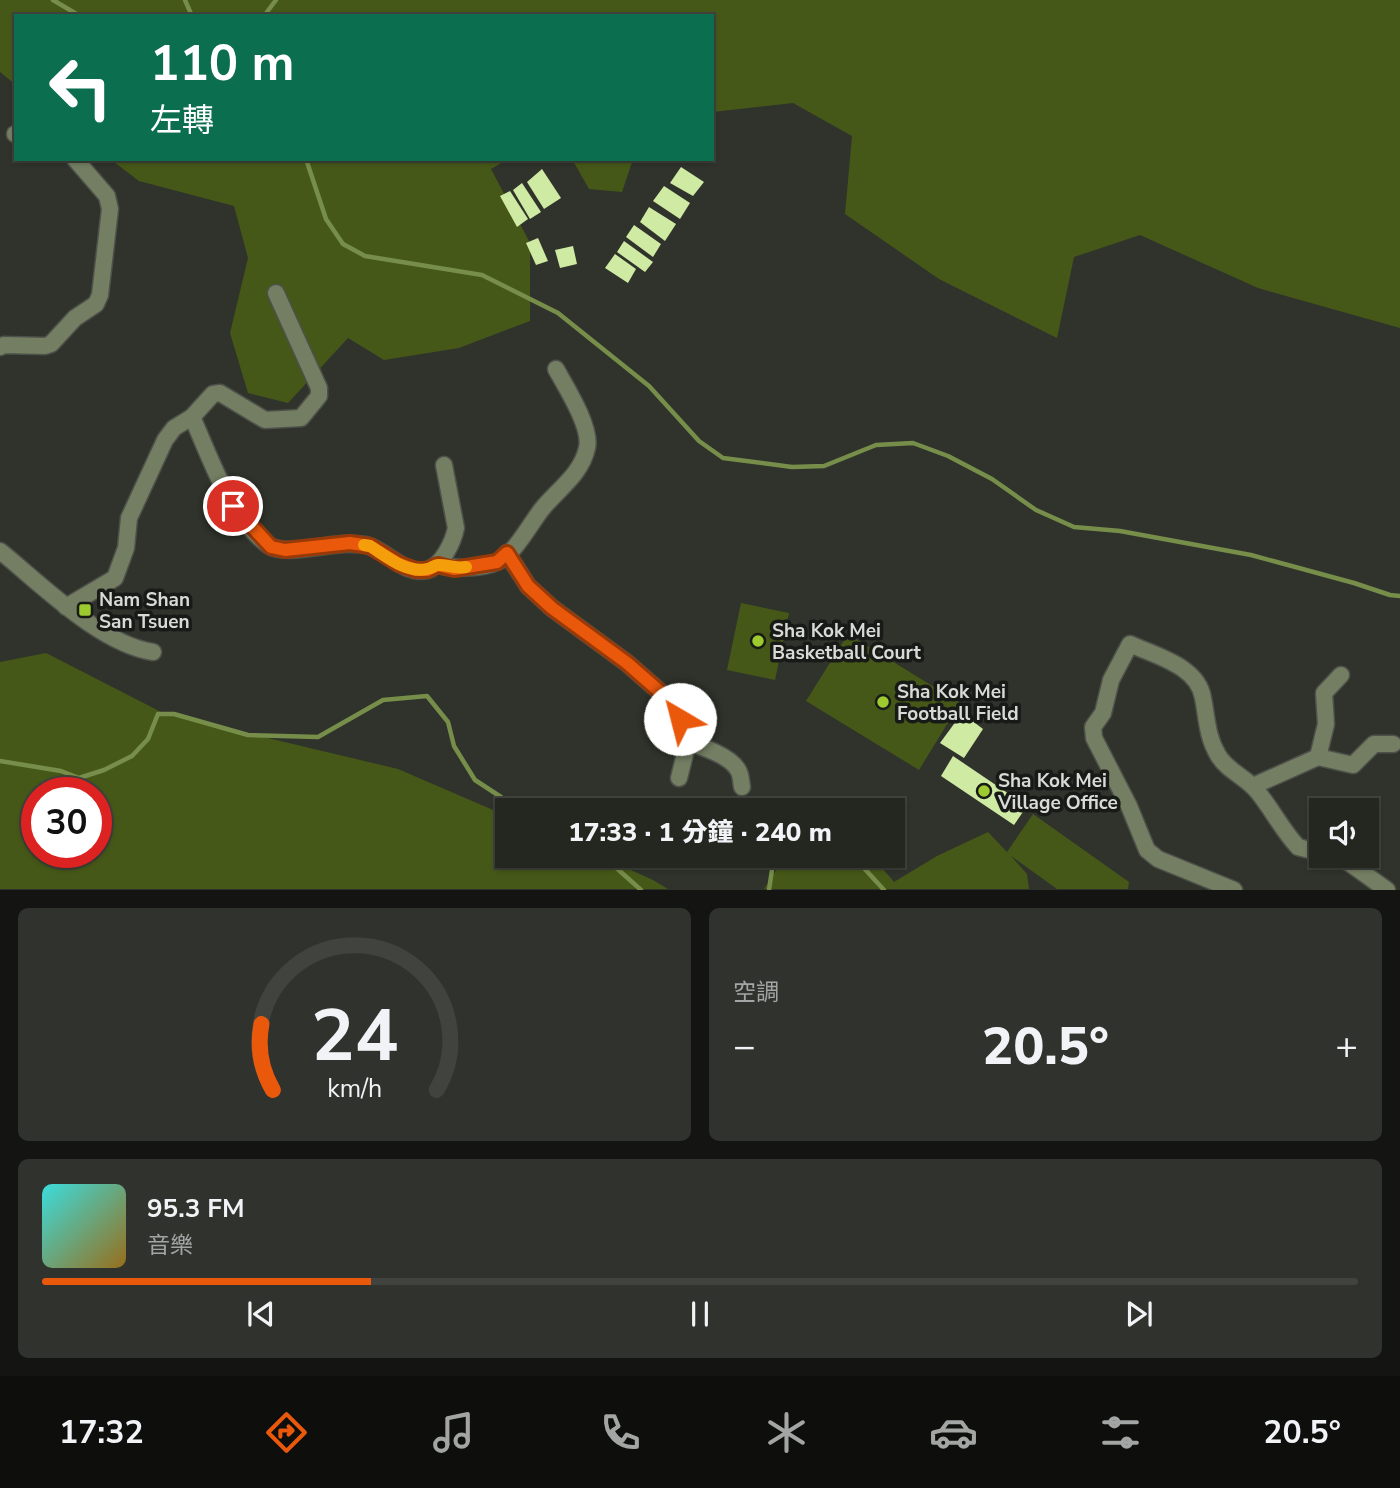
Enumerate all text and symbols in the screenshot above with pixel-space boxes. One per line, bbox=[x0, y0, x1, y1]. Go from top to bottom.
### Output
text: 110 m bbox=[150, 30, 294, 97]
icon: left bbox=[35, 42, 126, 133]
text: 左轉 bbox=[150, 99, 214, 142]
pin bbox=[203, 476, 263, 536]
icon: arrive bbox=[214, 487, 252, 525]
place label: Nam Shan San Tsuen bbox=[99, 587, 190, 635]
marker: Nam Shan San Tsuen bbox=[77, 602, 93, 618]
place label: Sha Kok Mei Basketball Court bbox=[772, 618, 921, 666]
marker: Sha Kok Mei Basketball Court bbox=[750, 633, 766, 649]
place label: Sha Kok Mei Football Field bbox=[897, 679, 1019, 727]
position arrow bbox=[643, 682, 717, 756]
marker: Sha Kok Mei Football Field bbox=[875, 694, 891, 710]
place label: Sha Kok Mei Village Office bbox=[997, 768, 1118, 816]
speed limit sign: 30 bbox=[21, 777, 112, 868]
marker: Sha Kok Mei Village Office bbox=[976, 783, 992, 799]
map controls bbox=[1309, 798, 1379, 868]
button: sound bbox=[1309, 798, 1379, 868]
text: 17:33 · 1 分鐘 · 240 m bbox=[568, 815, 832, 850]
text: 空調 bbox=[733, 977, 779, 1008]
text: 24 bbox=[311, 987, 398, 1087]
text: 20.5° bbox=[982, 1011, 1109, 1082]
text: − bbox=[733, 1021, 756, 1072]
text: + bbox=[1335, 1021, 1358, 1072]
text: km/h bbox=[327, 1072, 382, 1106]
text: 95.3 FM bbox=[147, 1191, 244, 1226]
text: 音樂 bbox=[147, 1230, 193, 1261]
icon: previous bbox=[242, 1295, 280, 1333]
icon: pause bbox=[681, 1295, 719, 1333]
icon: next bbox=[1120, 1295, 1158, 1333]
icon: directions bbox=[262, 1408, 311, 1457]
icon: music bbox=[429, 1408, 478, 1457]
icon: phone bbox=[596, 1408, 645, 1457]
icon: climate bbox=[762, 1408, 811, 1457]
icon: car bbox=[929, 1408, 978, 1457]
icon: filters bbox=[1096, 1408, 1145, 1457]
text: 17:32 bbox=[59, 1411, 144, 1454]
text: 20.5° bbox=[1263, 1411, 1341, 1454]

